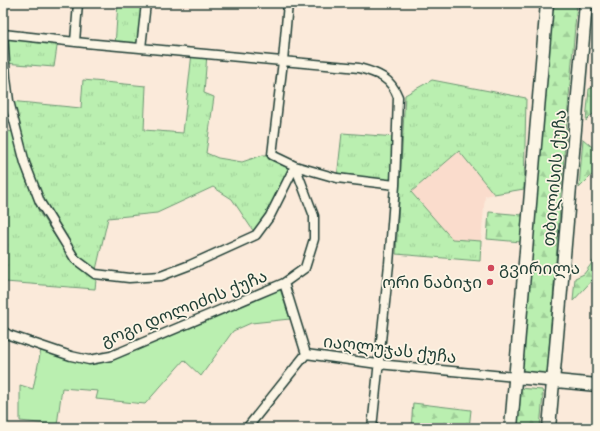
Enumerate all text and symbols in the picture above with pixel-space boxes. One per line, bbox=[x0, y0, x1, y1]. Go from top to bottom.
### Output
street label: თბილისის ქუჩა bbox=[538, 109, 571, 247]
place label: გვირილა bbox=[499, 258, 580, 279]
marker: გვირილა bbox=[486, 263, 496, 273]
street label: გოგი დოლიძის ქუჩა bbox=[98, 265, 270, 351]
place label: ორი ნაბიჯი bbox=[382, 272, 482, 292]
marker: ორი ნაბიჯი bbox=[485, 277, 495, 287]
street label: იაღლუჯას ქუჩა bbox=[322, 331, 458, 368]

